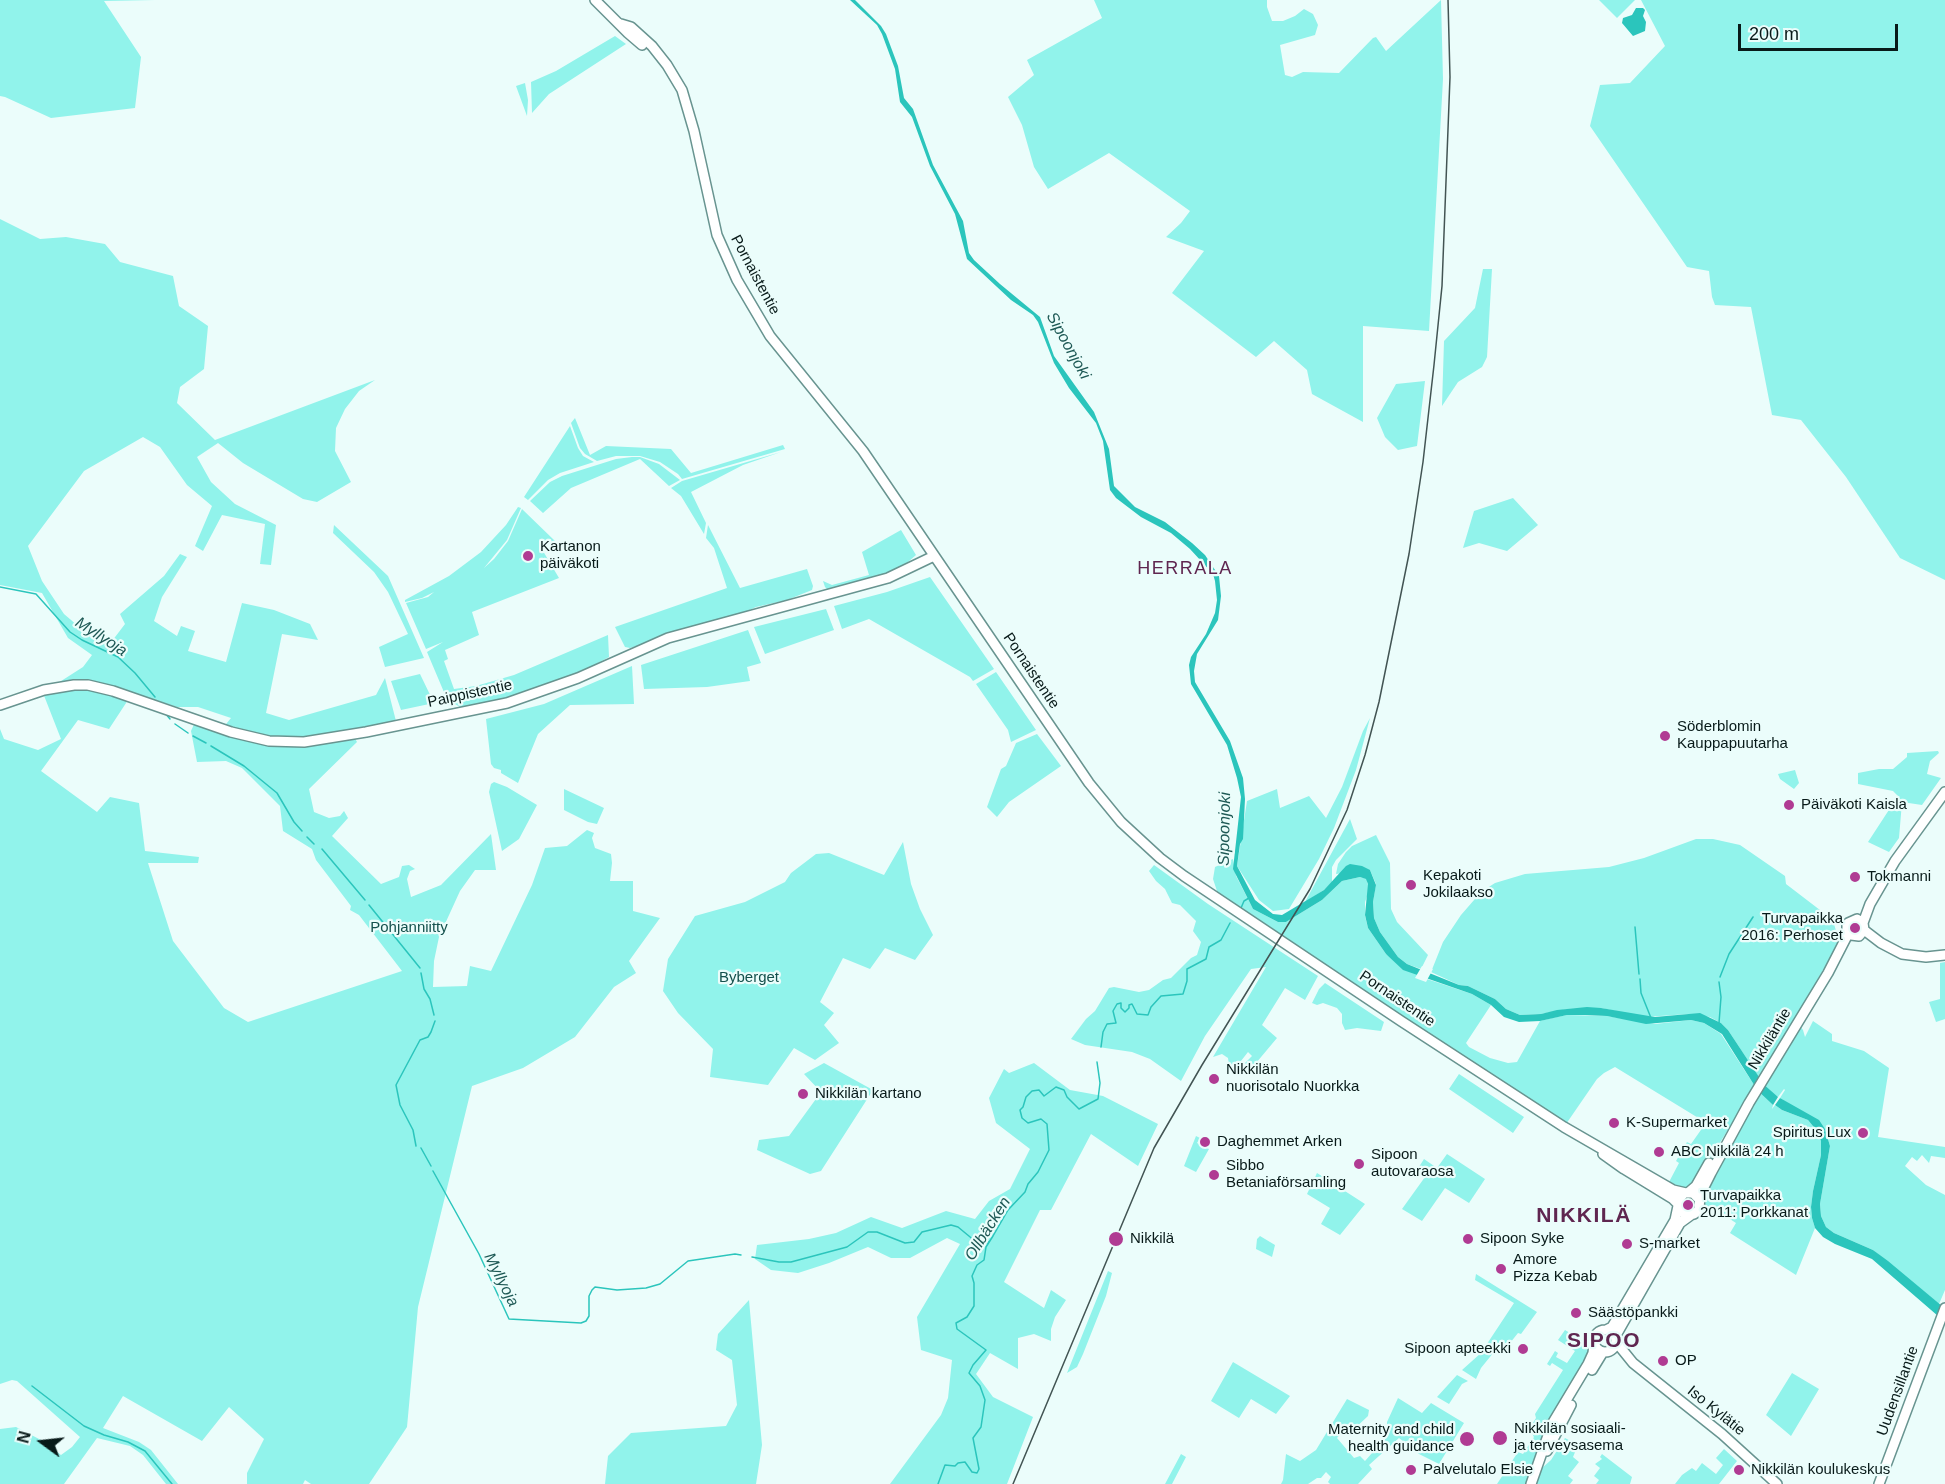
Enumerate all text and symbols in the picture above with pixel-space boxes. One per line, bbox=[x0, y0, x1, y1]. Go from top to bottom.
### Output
scale bar bbox=[1741, 12, 1902, 50]
text: 200 m bbox=[1749, 24, 1799, 44]
street label: Pornaistentie bbox=[727, 232, 783, 318]
water label: Sipoonjoki bbox=[1042, 309, 1094, 383]
place label: Kartanon päiväkoti bbox=[540, 538, 601, 573]
marker: Kartanon päiväkoti bbox=[521, 549, 535, 563]
district label: HERRALA bbox=[1137, 558, 1233, 580]
water label: Myllyoja bbox=[72, 613, 130, 661]
street label: Pornaistentie bbox=[999, 630, 1063, 712]
street label: Paippistentie bbox=[426, 676, 514, 712]
place label: Söderblomin Kauppapuutarha bbox=[1677, 718, 1788, 753]
marker: Söderblomin Kauppapuutarha bbox=[1658, 729, 1672, 743]
water label: Sipoonjoki bbox=[1215, 792, 1235, 866]
place label: Päiväkoti Kaisla bbox=[1801, 796, 1907, 814]
marker: Päiväkoti Kaisla bbox=[1782, 798, 1796, 812]
place label: Kepakoti Jokilaakso bbox=[1423, 867, 1493, 902]
place label: Tokmanni bbox=[1867, 868, 1931, 886]
marker: Tokmanni bbox=[1848, 870, 1862, 884]
marker: Kepakoti Jokilaakso bbox=[1404, 878, 1418, 892]
place label: Turvapaikka 2016: Perhoset bbox=[1741, 910, 1843, 945]
park label: Pohjanniitty bbox=[370, 919, 448, 937]
marker: Turvapaikka 2016: Perhoset bbox=[1848, 921, 1862, 935]
street label: Pornaistentie bbox=[1356, 967, 1438, 1031]
park label: Byberget bbox=[719, 969, 779, 987]
street label: Nikkiläntie bbox=[1745, 1005, 1795, 1073]
place label: Nikkilän nuorisotalo Nuorkka bbox=[1226, 1061, 1359, 1096]
marker: Nikkilän nuorisotalo Nuorkka bbox=[1207, 1072, 1221, 1086]
place label: Nikkilän kartano bbox=[815, 1085, 922, 1103]
marker: Nikkilän kartano bbox=[796, 1087, 810, 1101]
place label: K-Supermarket bbox=[1626, 1114, 1727, 1132]
marker: K-Supermarket bbox=[1607, 1116, 1621, 1130]
place label: Spiritus Lux bbox=[1773, 1124, 1851, 1142]
marker: Spiritus Lux bbox=[1856, 1126, 1870, 1140]
place label: Daghemmet Arken bbox=[1217, 1133, 1342, 1151]
marker: Daghemmet Arken bbox=[1198, 1135, 1212, 1149]
place label: ABC Nikkilä 24 h bbox=[1671, 1143, 1784, 1161]
marker: ABC Nikkilä 24 h bbox=[1652, 1145, 1666, 1159]
place label: Sipoon autovaraosa bbox=[1371, 1146, 1454, 1181]
place label: Sibbo Betaniaförsamling bbox=[1226, 1157, 1346, 1192]
marker: Sipoon autovaraosa bbox=[1352, 1157, 1366, 1171]
marker: Sibbo Betaniaförsamling bbox=[1207, 1168, 1221, 1182]
place label: Turvapaikka 2011: Porkkanat bbox=[1700, 1187, 1808, 1222]
water label: Ollbäcken bbox=[961, 1194, 1015, 1264]
marker: Turvapaikka 2011: Porkkanat bbox=[1681, 1198, 1695, 1212]
district label: NIKKILÄ bbox=[1536, 1203, 1632, 1229]
marker: Nikkilä bbox=[1107, 1230, 1125, 1248]
place label: Nikkilä bbox=[1130, 1230, 1174, 1248]
place label: Sipoon Syke bbox=[1480, 1230, 1564, 1248]
marker: Sipoon Syke bbox=[1461, 1232, 1475, 1246]
place label: S-market bbox=[1639, 1235, 1700, 1253]
marker: S-market bbox=[1620, 1237, 1634, 1251]
water label: Myllyoja bbox=[479, 1250, 523, 1310]
place label: Amore Pizza Kebab bbox=[1513, 1251, 1597, 1286]
marker: Amore Pizza Kebab bbox=[1494, 1262, 1508, 1276]
place label: Säästöpankki bbox=[1588, 1304, 1678, 1322]
marker: Säästöpankki bbox=[1569, 1306, 1583, 1320]
district label: SIPOO bbox=[1567, 1328, 1641, 1354]
place label: Sipoon apteekki bbox=[1404, 1340, 1511, 1358]
marker: Sipoon apteekki bbox=[1516, 1342, 1530, 1356]
street label: Uudensillantie bbox=[1873, 1344, 1923, 1438]
place label: OP bbox=[1675, 1352, 1697, 1370]
marker: OP bbox=[1656, 1354, 1670, 1368]
street label: Iso Kylätie bbox=[1683, 1382, 1749, 1440]
north arrow bbox=[12, 1412, 72, 1472]
place label: Nikkilän sosiaali- ja terveysasema bbox=[1514, 1420, 1626, 1455]
place label: Maternity and child health guidance bbox=[1328, 1421, 1454, 1456]
text: N bbox=[14, 1429, 34, 1445]
marker: Nikkilän sosiaali- ja terveysasema bbox=[1491, 1429, 1509, 1447]
marker: Maternity and child health guidance bbox=[1458, 1430, 1476, 1448]
place label: Palvelutalo Elsie bbox=[1423, 1461, 1533, 1479]
place label: Nikkilän koulukeskus bbox=[1751, 1461, 1890, 1479]
marker: Palvelutalo Elsie bbox=[1404, 1463, 1418, 1477]
marker: Nikkilän koulukeskus bbox=[1732, 1463, 1746, 1477]

